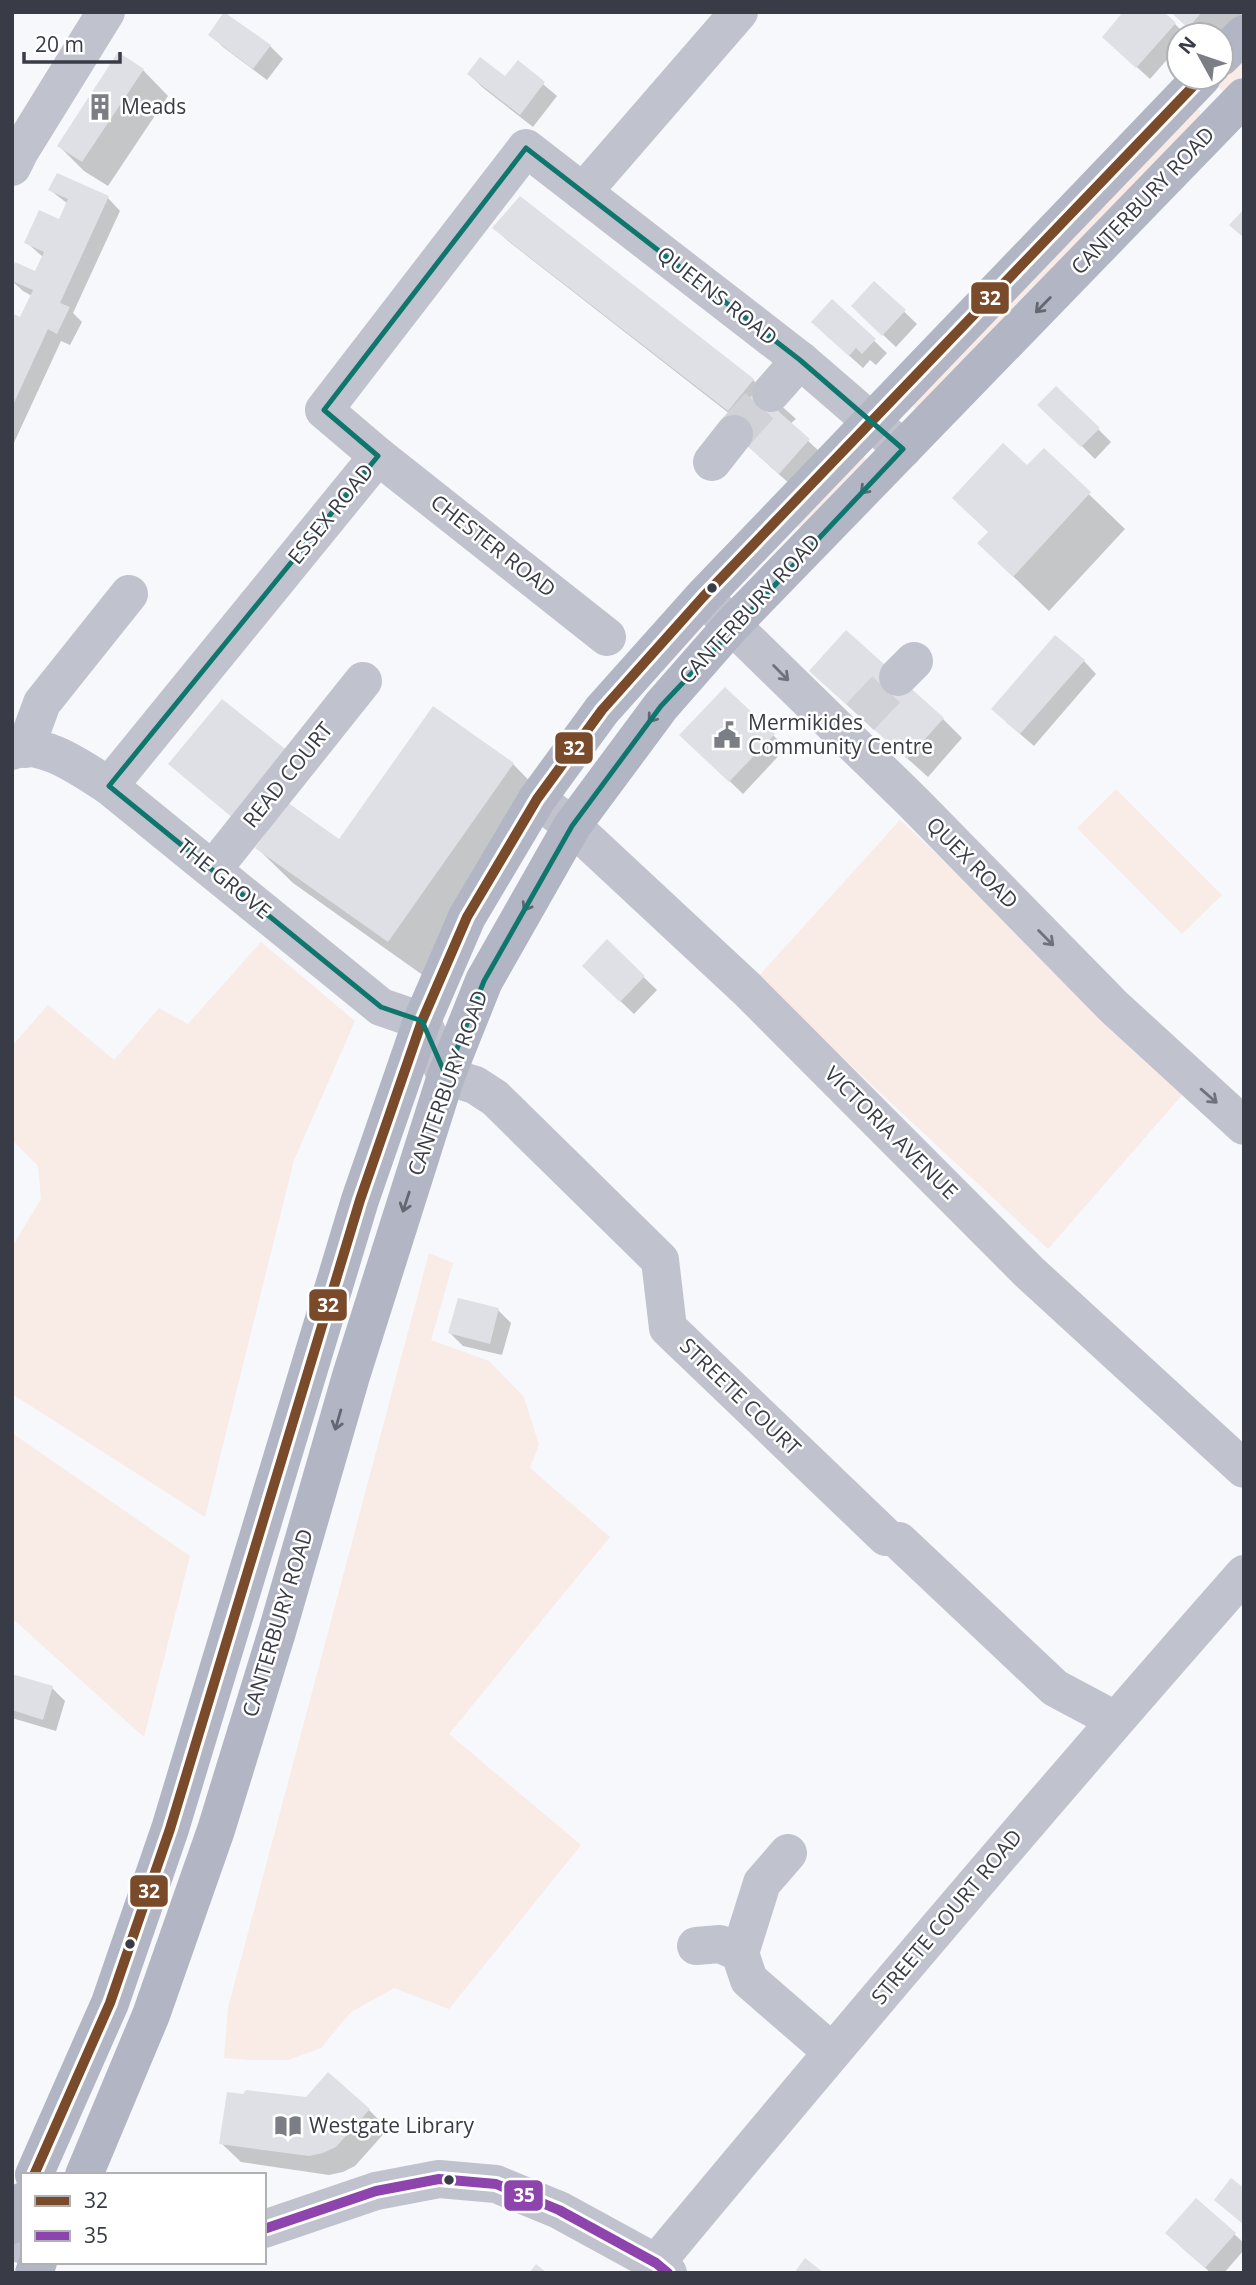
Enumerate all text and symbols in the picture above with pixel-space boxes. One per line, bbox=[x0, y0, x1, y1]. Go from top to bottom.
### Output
scale bar bbox=[24, 21, 121, 65]
north arrow bbox=[1165, 21, 1235, 91]
text: 20 m bbox=[35, 30, 84, 58]
text: N bbox=[1172, 31, 1202, 59]
building icon: Meads bbox=[85, 92, 115, 122]
place label: Meads bbox=[121, 92, 186, 120]
street label: CANTERBURY ROAD bbox=[1064, 120, 1220, 280]
street label: QUEENS ROAD bbox=[652, 239, 784, 351]
line badge: 32 bbox=[970, 281, 1010, 315]
text: 32 bbox=[979, 285, 1001, 311]
one-way arrow bbox=[1034, 296, 1051, 313]
street label: ESSEX ROAD bbox=[281, 457, 379, 569]
one-way arrow bbox=[859, 477, 876, 494]
street label: CHESTER ROAD bbox=[425, 488, 562, 603]
street label: CANTERBURY ROAD bbox=[672, 527, 826, 689]
unlabelled marker bbox=[705, 581, 719, 595]
one-way arrow bbox=[772, 664, 789, 681]
one-way arrow bbox=[648, 704, 663, 723]
place label: Mermikides Community Centre bbox=[748, 708, 933, 760]
street label: READ COURT bbox=[236, 715, 339, 833]
public building icon: Mermikides Community Centre bbox=[712, 720, 742, 750]
line badge: 32 bbox=[554, 731, 594, 765]
text: 32 bbox=[563, 735, 585, 761]
street label: QUEX ROAD bbox=[921, 810, 1025, 914]
street label: THE GROVE bbox=[172, 832, 277, 925]
one-way arrow bbox=[522, 892, 536, 912]
one-way arrow bbox=[1037, 929, 1054, 946]
street label: CANTERBURY ROAD bbox=[400, 986, 494, 1179]
street label: VICTORIA AVENUE bbox=[819, 1060, 964, 1205]
one-way arrow bbox=[1200, 1088, 1218, 1104]
one-way arrow bbox=[399, 1191, 411, 1213]
line badge: 32 bbox=[308, 1288, 348, 1322]
text: 32 bbox=[317, 1292, 339, 1318]
street label: STREETE COURT bbox=[674, 1332, 807, 1461]
one-way arrow bbox=[331, 1408, 344, 1430]
street label: CANTERBURY ROAD bbox=[235, 1525, 319, 1720]
street label: STREETE COURT ROAD bbox=[865, 1823, 1028, 2010]
line badge: 32 bbox=[129, 1874, 169, 1908]
text: 32 bbox=[138, 1878, 160, 1904]
unlabelled marker bbox=[123, 1937, 137, 1951]
library icon: Westgate Library bbox=[273, 2111, 303, 2141]
place label: Westgate Library bbox=[309, 2111, 474, 2139]
legend bbox=[21, 2173, 266, 2264]
unlabelled marker bbox=[442, 2173, 456, 2187]
line badge: 35 bbox=[503, 2179, 544, 2212]
text: 35 bbox=[513, 2182, 535, 2208]
text: 32 bbox=[84, 2186, 108, 2214]
text: 35 bbox=[84, 2221, 108, 2249]

